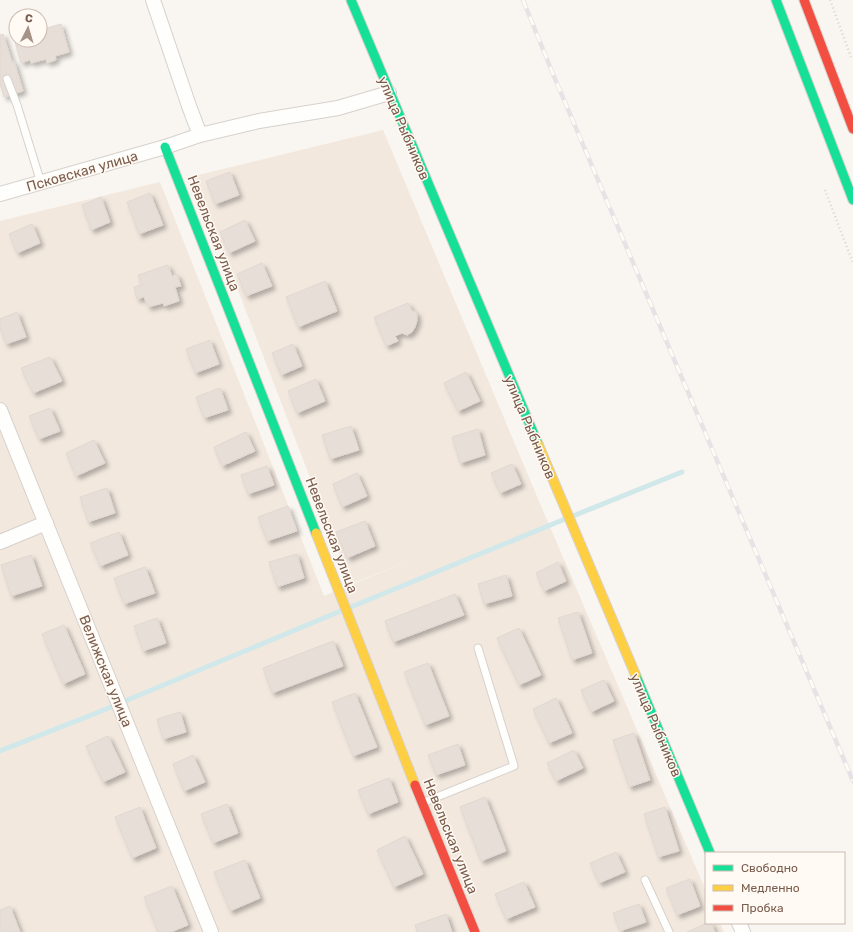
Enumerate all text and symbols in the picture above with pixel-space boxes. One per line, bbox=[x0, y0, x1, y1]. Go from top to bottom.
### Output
north arrow bbox=[8, 8, 48, 48]
text: С bbox=[24, 12, 34, 25]
street label: улица Рыбников bbox=[374, 74, 433, 183]
street label: Псковская улица bbox=[24, 147, 140, 196]
street label: Невельская улица bbox=[184, 173, 243, 294]
street label: улица Рыбников bbox=[500, 373, 559, 482]
street label: Невельская улица bbox=[302, 475, 361, 596]
street label: Велижская улица bbox=[75, 613, 136, 730]
street label: улица Рыбников bbox=[626, 671, 685, 780]
street label: Невельская улица bbox=[420, 776, 481, 896]
legend bbox=[705, 852, 845, 924]
text: Свободно bbox=[741, 861, 798, 875]
text: Медленно bbox=[741, 881, 800, 895]
text: Пробка bbox=[741, 901, 784, 915]

